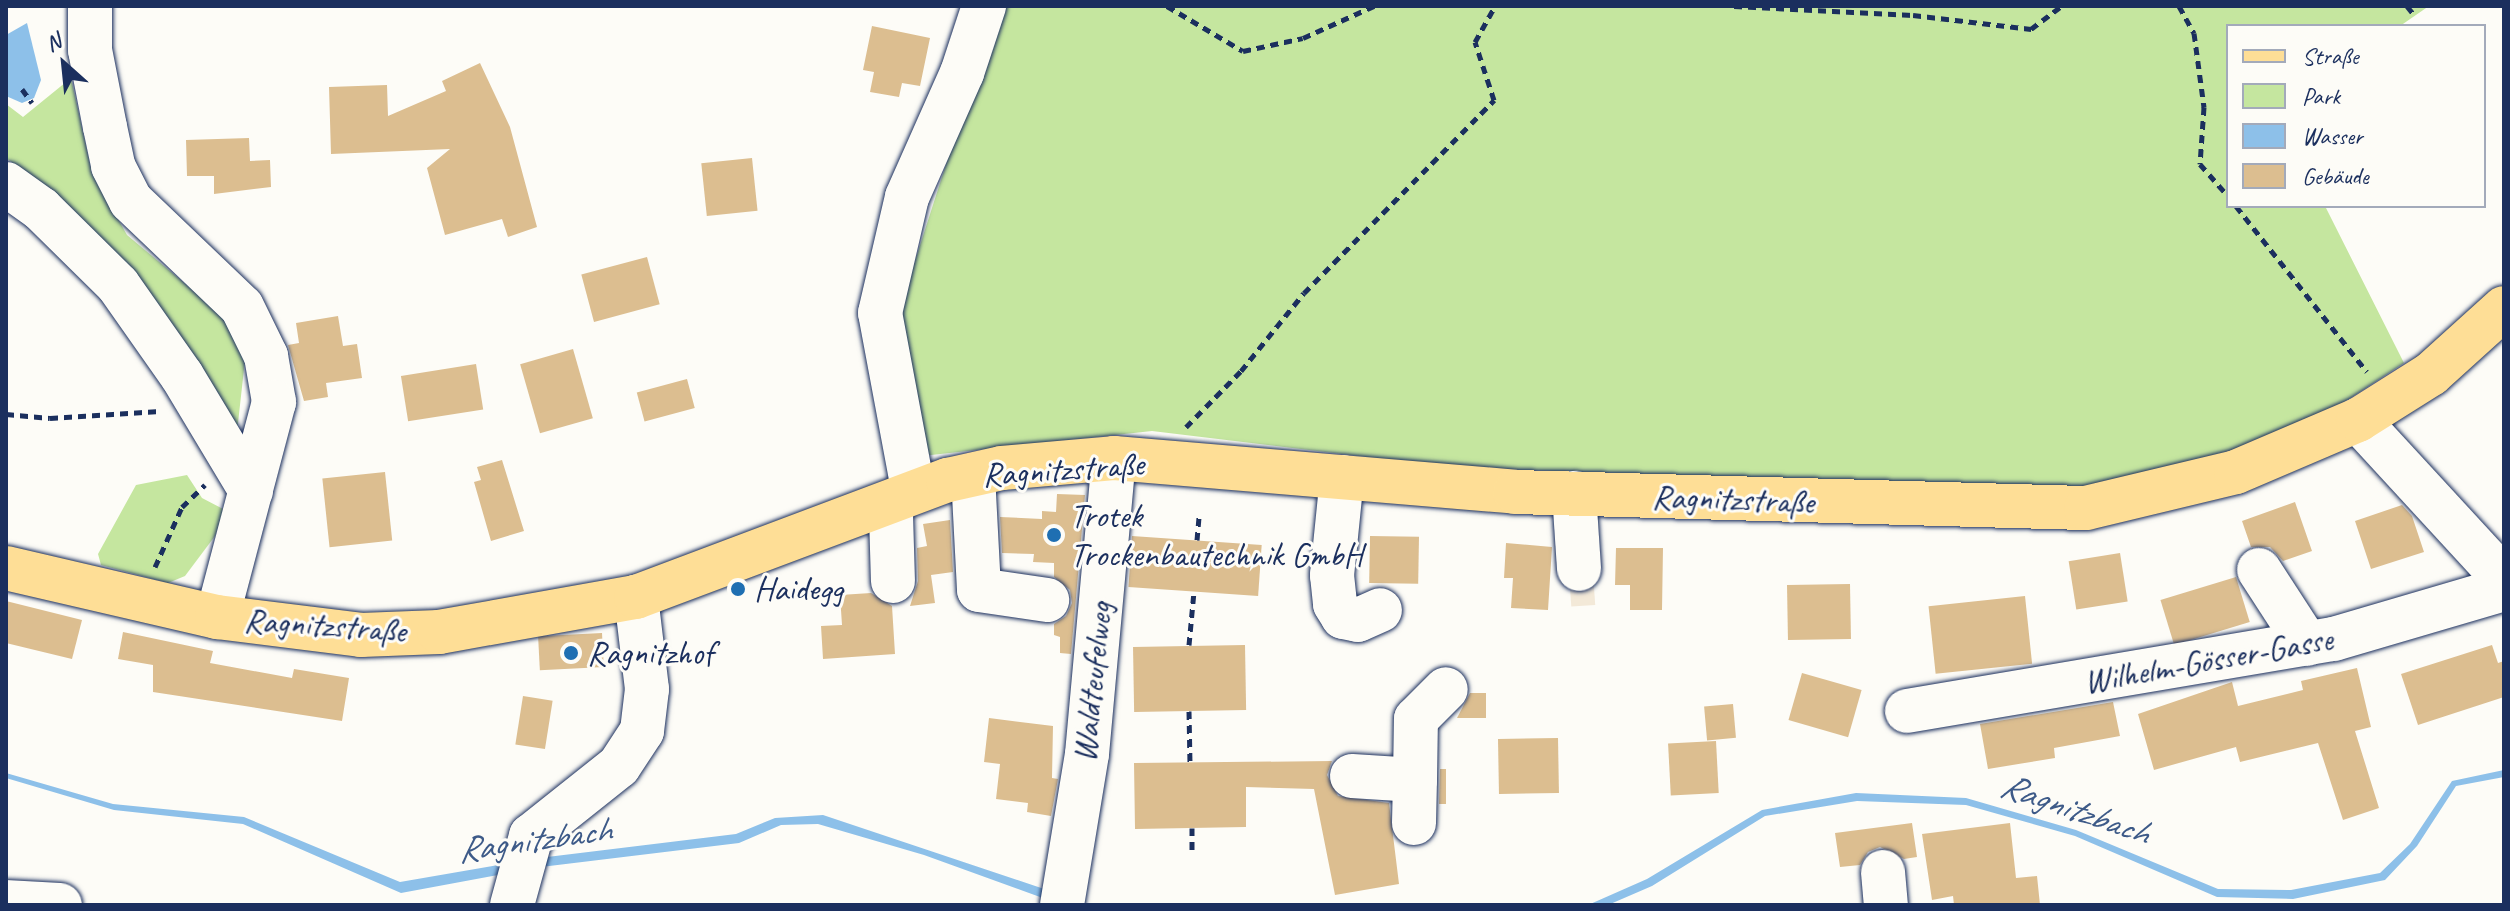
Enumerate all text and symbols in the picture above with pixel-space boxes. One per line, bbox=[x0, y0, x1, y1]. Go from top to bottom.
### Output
north arrow bbox=[24, 24, 104, 104]
legend bbox=[2226, 24, 2486, 208]
text: N bbox=[41, 27, 66, 58]
text: Straße bbox=[2302, 41, 2359, 71]
text: Park bbox=[2302, 81, 2340, 111]
text: Wasser bbox=[2302, 121, 2363, 151]
text: Gebäude bbox=[2302, 161, 2369, 191]
street label: Ragnitzstraße bbox=[981, 443, 1145, 495]
street label: Ragnitzstraße bbox=[1651, 476, 1815, 522]
place label: Trotek Trockenbautechnik GmbH bbox=[1070, 495, 1361, 574]
marker: Trotek Trockenbautechnik GmbH bbox=[1045, 526, 1063, 544]
place label: Haidegg bbox=[754, 569, 843, 609]
marker: Haidegg bbox=[729, 580, 747, 598]
street label: Ragnitzstraße bbox=[243, 599, 407, 651]
street label: Waldteufelweg bbox=[1063, 600, 1121, 764]
street label: Wilhelm-Gösser-Gasse bbox=[2081, 618, 2335, 702]
place label: Ragnitzhof bbox=[587, 633, 713, 673]
marker: Ragnitzhof bbox=[562, 644, 580, 662]
water label: Ragnitzbach bbox=[1995, 763, 2155, 855]
water label: Ragnitzbach bbox=[455, 808, 613, 872]

